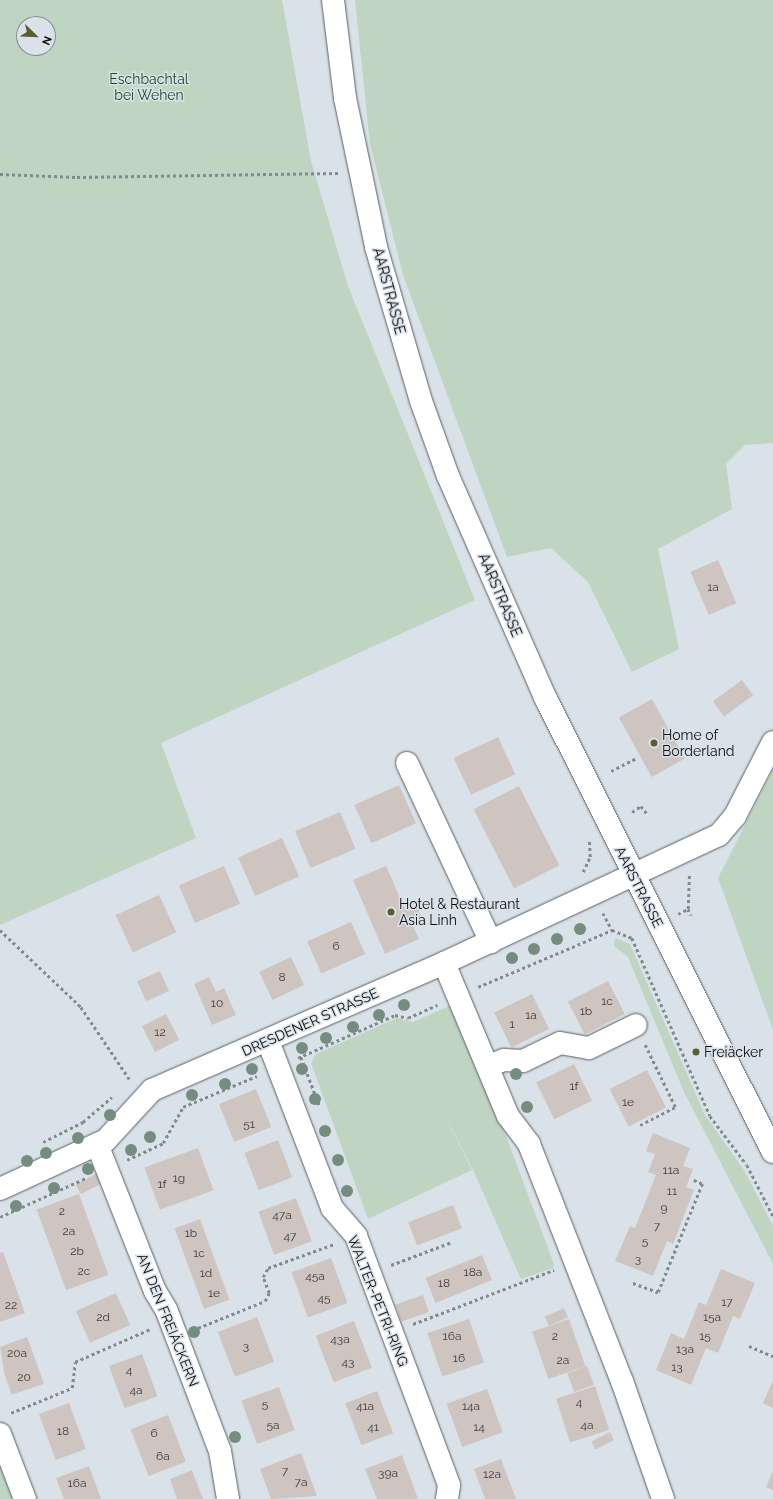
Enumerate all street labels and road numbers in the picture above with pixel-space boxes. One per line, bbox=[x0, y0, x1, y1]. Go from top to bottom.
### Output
street label: AARSTRASSE bbox=[369, 246, 409, 336]
street label: AARSTRASSE bbox=[475, 551, 525, 639]
street label: AARSTRASSE bbox=[611, 844, 667, 930]
street label: DRESDENER STRASSE bbox=[239, 984, 381, 1060]
street label: WALTER-PETRI-RING bbox=[344, 1233, 412, 1369]
street label: AN DEN FREIÄCKERN bbox=[134, 1251, 202, 1389]

